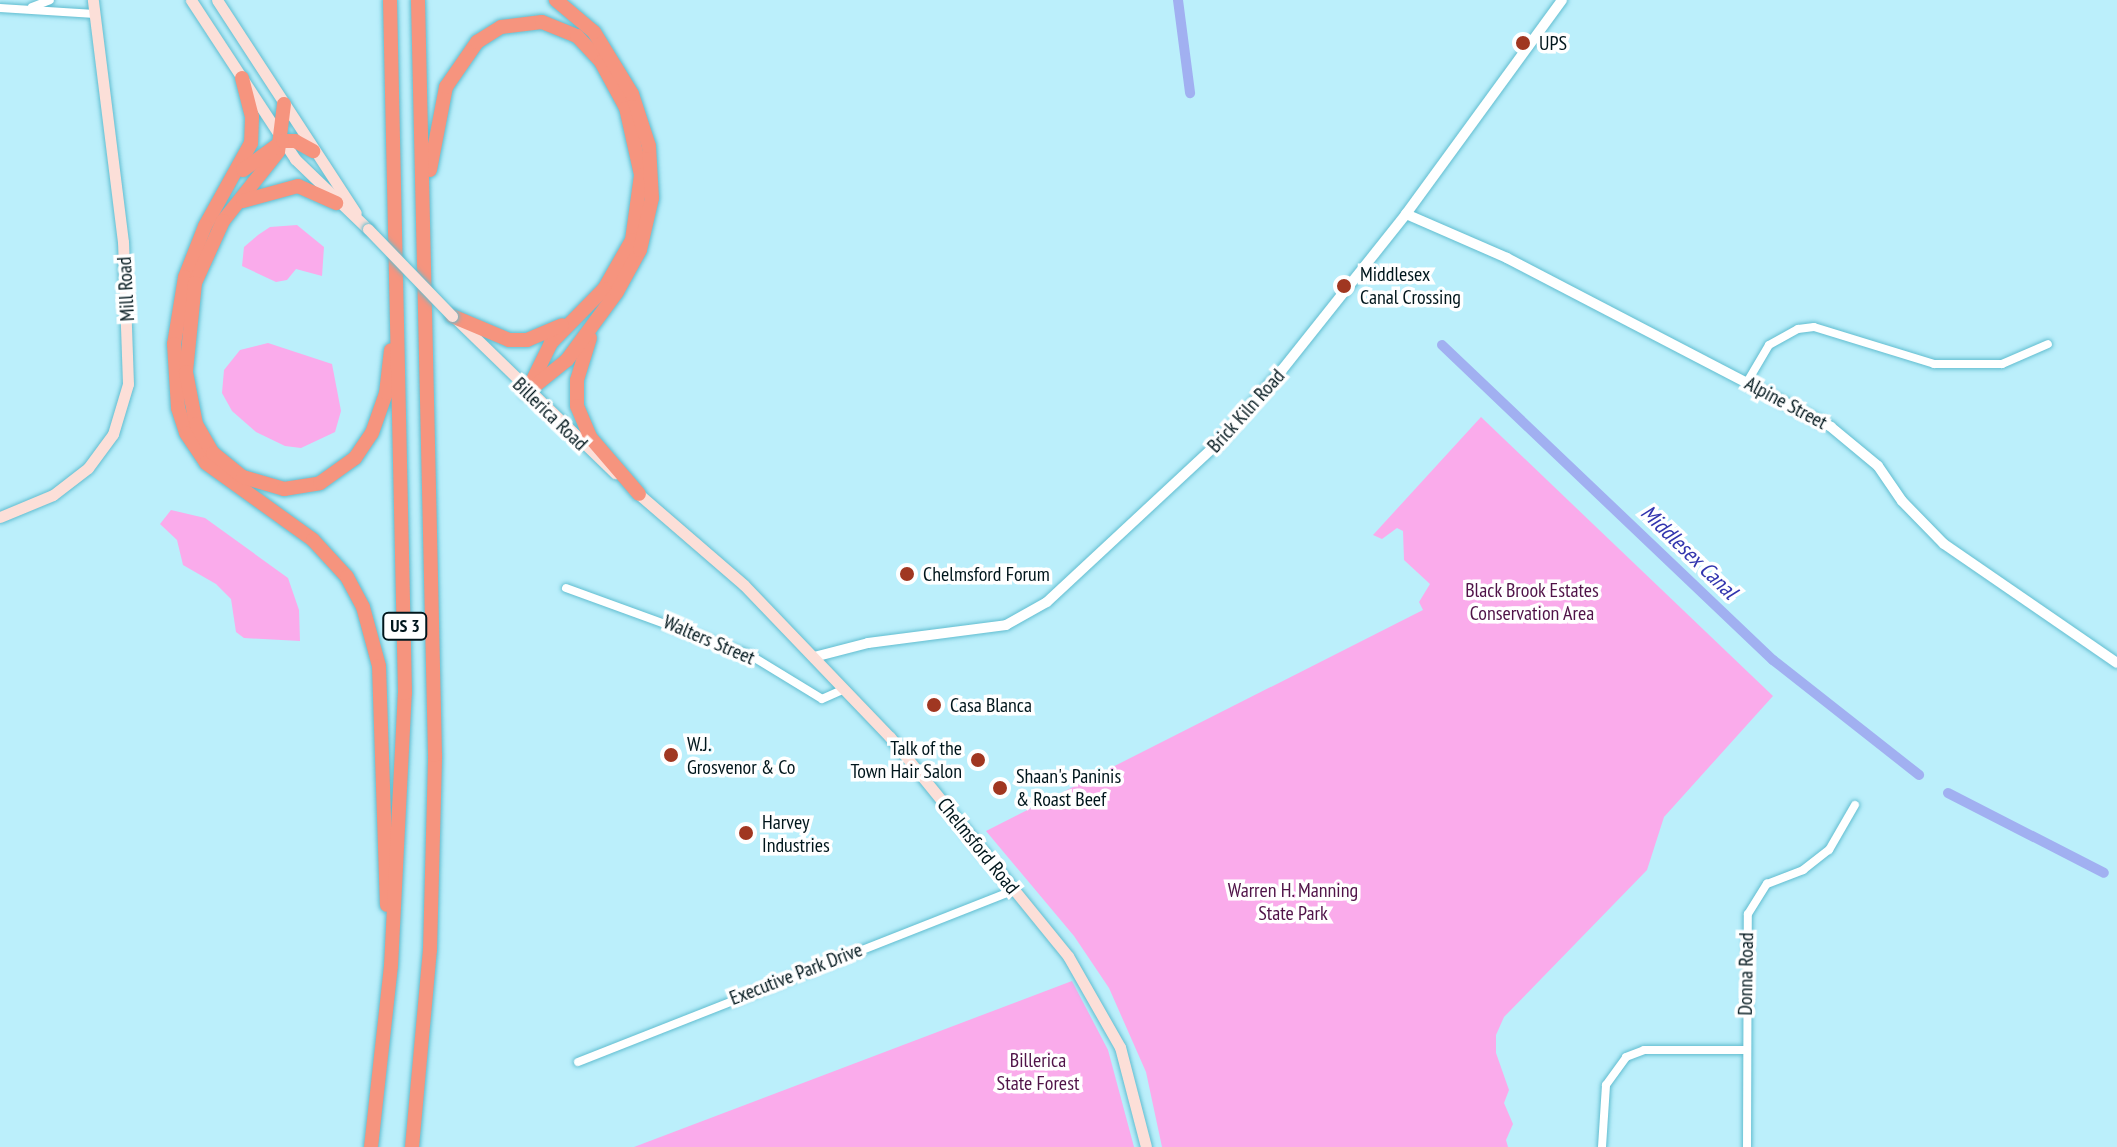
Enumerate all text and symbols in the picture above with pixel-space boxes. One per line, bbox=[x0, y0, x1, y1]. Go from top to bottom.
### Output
place label: UPS bbox=[1539, 31, 1567, 55]
marker: UPS bbox=[1514, 34, 1532, 52]
street label: Mill Road bbox=[112, 256, 140, 322]
place label: Middlesex Canal Crossing bbox=[1360, 262, 1461, 309]
marker: Middlesex Canal Crossing bbox=[1335, 277, 1353, 295]
street label: Brick Kiln Road bbox=[1202, 364, 1290, 458]
street label: Alpine Street bbox=[1741, 371, 1831, 435]
street label: Billerica Road bbox=[508, 372, 592, 456]
water label: Middlesex Canal bbox=[1635, 499, 1743, 605]
place label: Chelmsford Forum bbox=[923, 562, 1050, 586]
marker: Chelmsford Forum bbox=[898, 565, 916, 583]
park label: Black Brook Estates Conservation Area bbox=[1465, 579, 1599, 626]
street label: Walters Street bbox=[660, 610, 758, 670]
road number: US 3 bbox=[381, 612, 429, 640]
place label: Casa Blanca bbox=[950, 693, 1032, 717]
marker: Casa Blanca bbox=[925, 696, 943, 714]
place label: W.J. Grosvenor & Co bbox=[687, 732, 795, 779]
place label: Talk of the Town Hair Salon bbox=[850, 736, 962, 783]
marker: W.J. Grosvenor & Co bbox=[662, 746, 680, 764]
marker: Talk of the Town Hair Salon bbox=[969, 751, 987, 769]
place label: Shaan's Paninis & Roast Beef bbox=[1016, 764, 1121, 811]
marker: Shaan's Paninis & Roast Beef bbox=[991, 779, 1009, 797]
street label: Chelmsford Road bbox=[932, 793, 1024, 899]
place label: Harvey Industries bbox=[762, 810, 830, 857]
marker: Harvey Industries bbox=[737, 824, 755, 842]
park label: Warren H. Manning State Park bbox=[1227, 879, 1359, 926]
street label: Donna Road bbox=[1733, 932, 1759, 1016]
street label: Executive Park Drive bbox=[726, 938, 866, 1010]
park label: Billerica State Forest bbox=[997, 1049, 1079, 1096]

